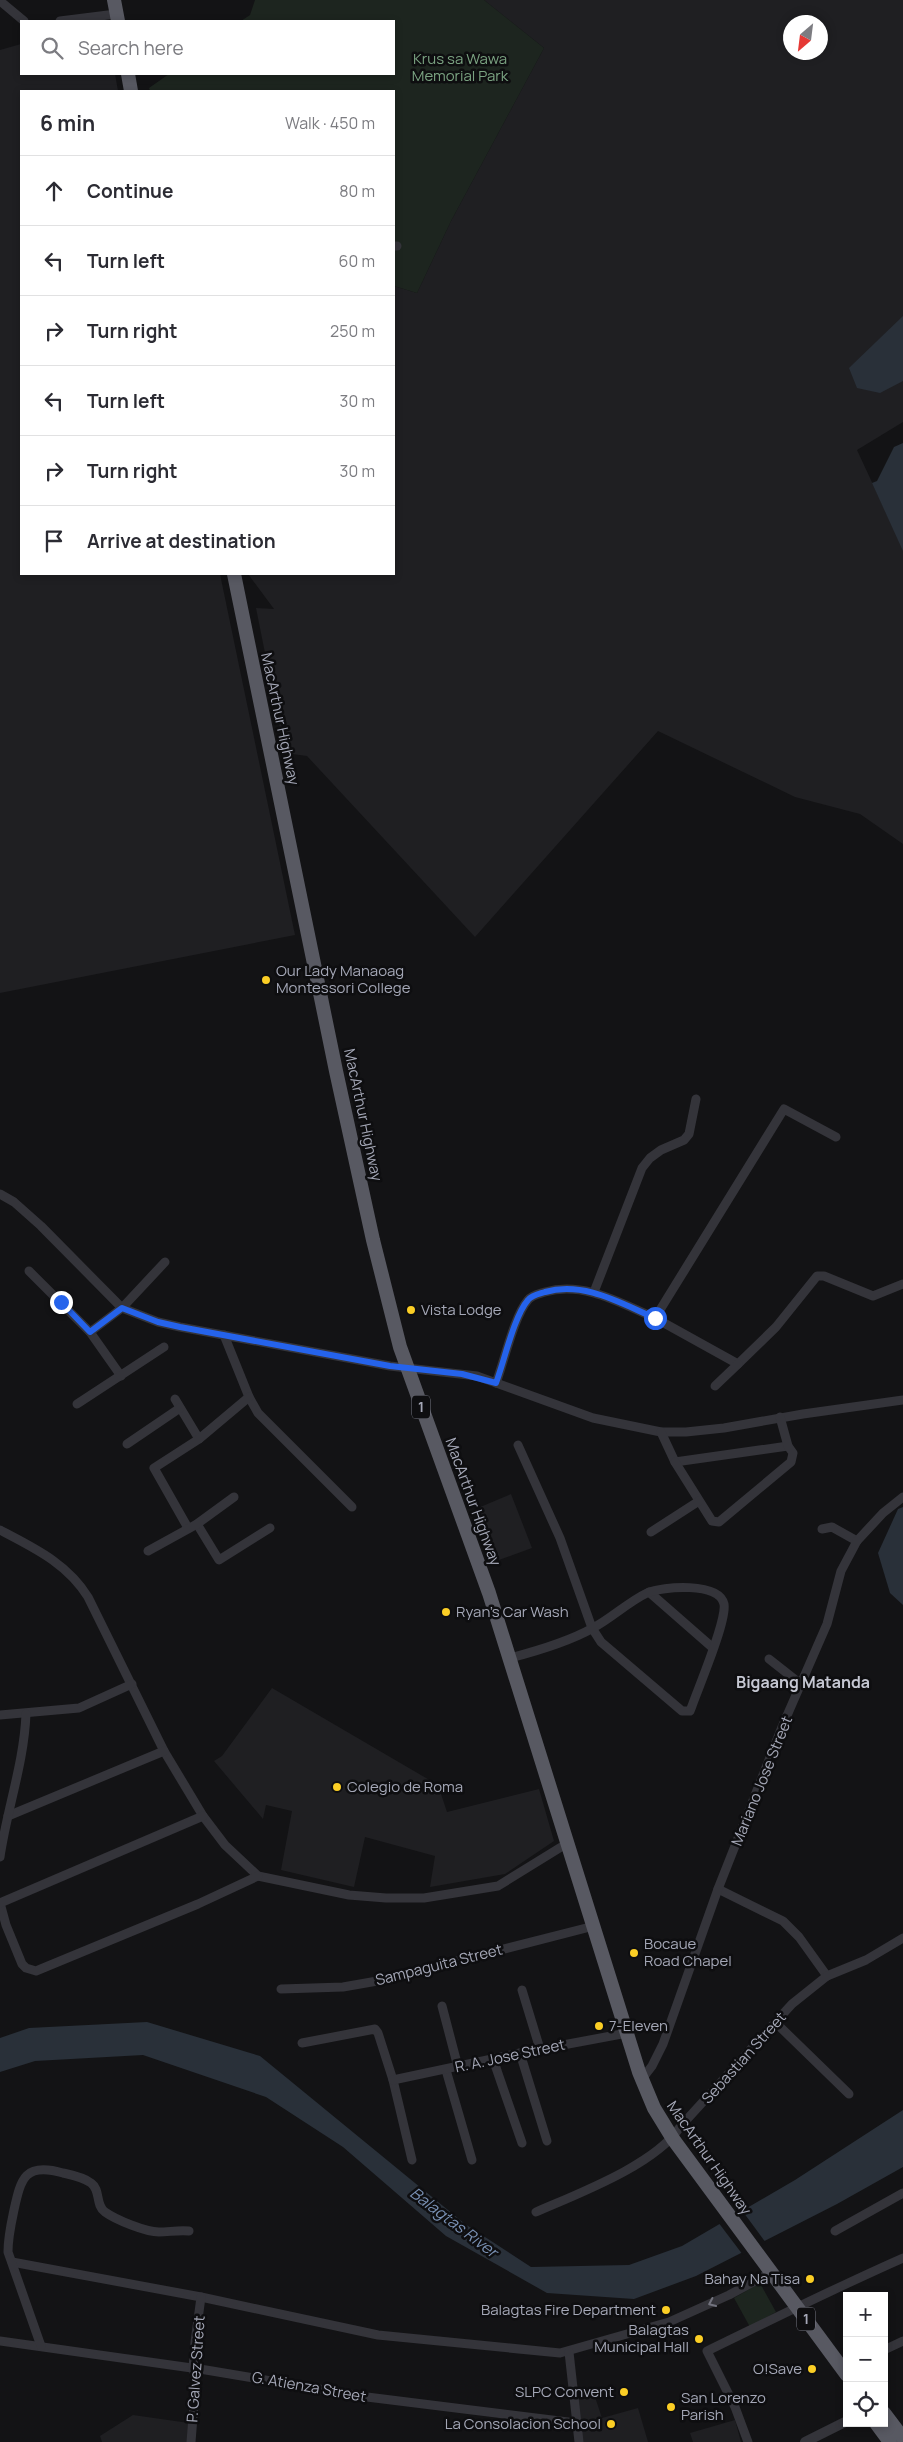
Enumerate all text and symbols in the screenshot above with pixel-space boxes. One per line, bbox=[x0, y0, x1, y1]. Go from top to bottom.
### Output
north arrow bbox=[783, 15, 828, 60]
search box bbox=[20, 20, 395, 75]
icon: search bbox=[38, 34, 66, 62]
text: Search here bbox=[78, 35, 184, 61]
park label: Krus sa Wawa Memorial Park bbox=[412, 48, 509, 86]
text: 6 min bbox=[40, 109, 95, 137]
text: Walk · 450 m bbox=[285, 112, 375, 134]
icon: ahead bbox=[40, 177, 68, 205]
text: Continue bbox=[87, 178, 173, 204]
text: 80 m bbox=[339, 180, 375, 202]
icon: left bbox=[40, 247, 68, 275]
text: Turn left bbox=[87, 248, 165, 274]
text: 60 m bbox=[339, 250, 375, 272]
icon: right bbox=[40, 317, 68, 345]
text: Turn right bbox=[87, 318, 177, 344]
text: 250 m bbox=[330, 320, 375, 342]
icon: left bbox=[40, 387, 68, 415]
text: Turn left bbox=[87, 388, 165, 414]
text: 30 m bbox=[340, 390, 375, 412]
icon: right bbox=[40, 457, 68, 485]
text: Turn right bbox=[87, 458, 177, 484]
text: 30 m bbox=[340, 460, 375, 482]
icon: arrive bbox=[40, 527, 68, 555]
text: Arrive at destination bbox=[87, 528, 276, 554]
street label: MacArthur Highway bbox=[256, 651, 305, 787]
place label: Our Lady Manaoag Montessori College bbox=[276, 960, 411, 998]
marker: Our Lady Manaoag Montessori College bbox=[260, 974, 272, 986]
street label: MacArthur Highway bbox=[339, 1047, 388, 1183]
route end bbox=[50, 1291, 73, 1314]
place label: Vista Lodge bbox=[421, 1299, 502, 1320]
marker: Vista Lodge bbox=[405, 1304, 417, 1316]
route start bbox=[644, 1307, 667, 1330]
road number: 1 bbox=[412, 1395, 430, 1418]
street label: MacArthur Highway bbox=[441, 1435, 506, 1569]
place label: Ryan’s Car Wash bbox=[456, 1601, 569, 1622]
marker: Ryan’s Car Wash bbox=[440, 1606, 452, 1618]
district label: Bigaang Matanda bbox=[736, 1671, 870, 1693]
street label: Mariano Jose Street bbox=[726, 1713, 797, 1849]
place label: Colegio de Roma bbox=[347, 1776, 463, 1797]
marker: Colegio de Roma bbox=[331, 1781, 343, 1793]
place label: Bocaue Road Chapel bbox=[644, 1933, 732, 1971]
street label: Sampaguita Street bbox=[373, 1939, 505, 1990]
marker: Bocaue Road Chapel bbox=[628, 1947, 640, 1959]
street label: Sebastian Street bbox=[697, 2007, 791, 2108]
place label: 7-Eleven bbox=[609, 2015, 668, 2036]
marker: 7-Eleven bbox=[593, 2020, 605, 2032]
street label: R. A. Jose Street bbox=[453, 2034, 567, 2077]
street label: MacArthur Highway bbox=[662, 2096, 757, 2219]
water label: Balagtas River bbox=[406, 2182, 504, 2264]
place label: Bahay Na Tisa bbox=[705, 2268, 800, 2289]
marker: Bahay Na Tisa bbox=[804, 2273, 816, 2285]
map controls bbox=[843, 2292, 888, 2427]
button: + bbox=[843, 2292, 888, 2337]
one-way arrow bbox=[708, 2297, 717, 2307]
place label: Balagtas Fire Department bbox=[481, 2299, 656, 2320]
marker: Balagtas Fire Department bbox=[660, 2304, 672, 2316]
road number: 1 bbox=[797, 2308, 815, 2330]
street label: P. Galvez Street bbox=[181, 2315, 210, 2423]
place label: Balagtas Municipal Hall bbox=[594, 2319, 689, 2357]
marker: Balagtas Municipal Hall bbox=[693, 2333, 705, 2345]
button: − bbox=[843, 2337, 888, 2382]
place label: O!Save bbox=[753, 2358, 802, 2379]
marker: O!Save bbox=[806, 2363, 818, 2375]
street label: G. Atienza Street bbox=[250, 2366, 368, 2407]
place label: SLPC Convent bbox=[515, 2381, 614, 2402]
button: locate bbox=[843, 2382, 888, 2427]
marker: SLPC Convent bbox=[618, 2386, 630, 2398]
place label: San Lorenzo Parish bbox=[681, 2387, 766, 2425]
marker: San Lorenzo Parish bbox=[665, 2401, 677, 2413]
place label: La Consolacion School bbox=[445, 2413, 601, 2434]
marker: La Consolacion School bbox=[605, 2418, 617, 2430]

